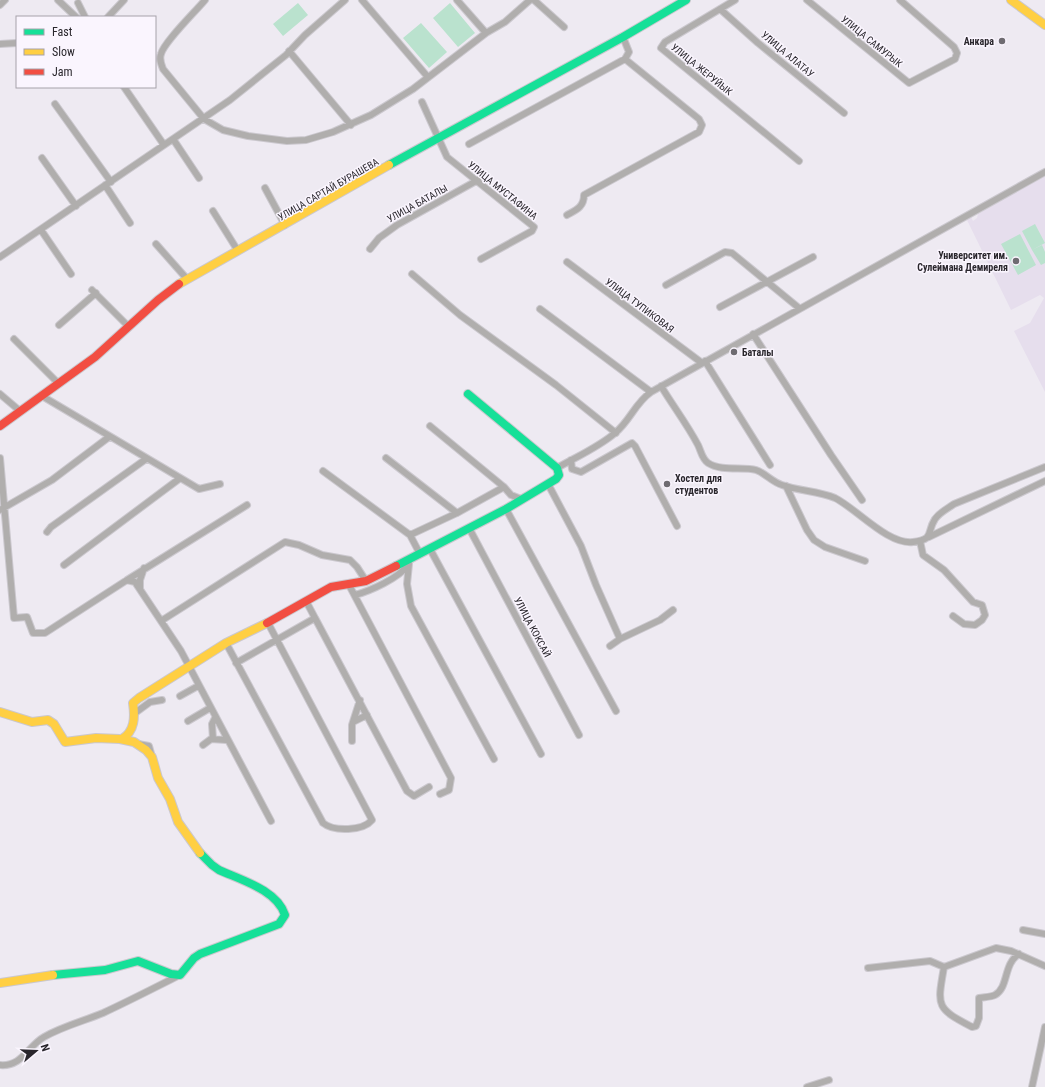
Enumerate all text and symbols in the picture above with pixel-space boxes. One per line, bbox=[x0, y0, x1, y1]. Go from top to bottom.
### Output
street label: УЛИЦА САМУРЫК bbox=[839, 13, 905, 70]
legend bbox=[16, 16, 156, 88]
text: Fast bbox=[52, 25, 73, 39]
street label: УЛИЦА АЛАТАУ bbox=[759, 29, 817, 80]
place label: Анкара bbox=[964, 36, 994, 47]
marker: Анкара bbox=[997, 36, 1007, 46]
street label: УЛИЦА ЖЕРУЙЫК bbox=[669, 41, 735, 98]
text: Slow bbox=[52, 45, 75, 59]
text: Jam bbox=[52, 65, 73, 79]
street label: УЛИЦА САРТАЙ БУРАШЕВА bbox=[276, 155, 381, 223]
street label: УЛИЦА МУСТАФИНА bbox=[466, 158, 540, 222]
street label: УЛИЦА БАТАЛЫ bbox=[385, 182, 449, 225]
place label: Университет им. Сулеймана Демиреля bbox=[917, 250, 1008, 273]
marker: Университет им. Сулеймана Демиреля bbox=[1011, 256, 1021, 266]
street label: УЛИЦА ТУПИКОВАЯ bbox=[603, 276, 676, 335]
marker: Баталы bbox=[729, 347, 739, 357]
place label: Баталы bbox=[742, 347, 774, 358]
place label: Хостел для студентов bbox=[675, 473, 722, 496]
marker: Хостел для студентов bbox=[662, 479, 672, 489]
street label: УЛИЦА КОКСАЙ bbox=[512, 595, 554, 659]
north arrow bbox=[16, 1031, 56, 1071]
text: N bbox=[38, 1043, 52, 1053]

